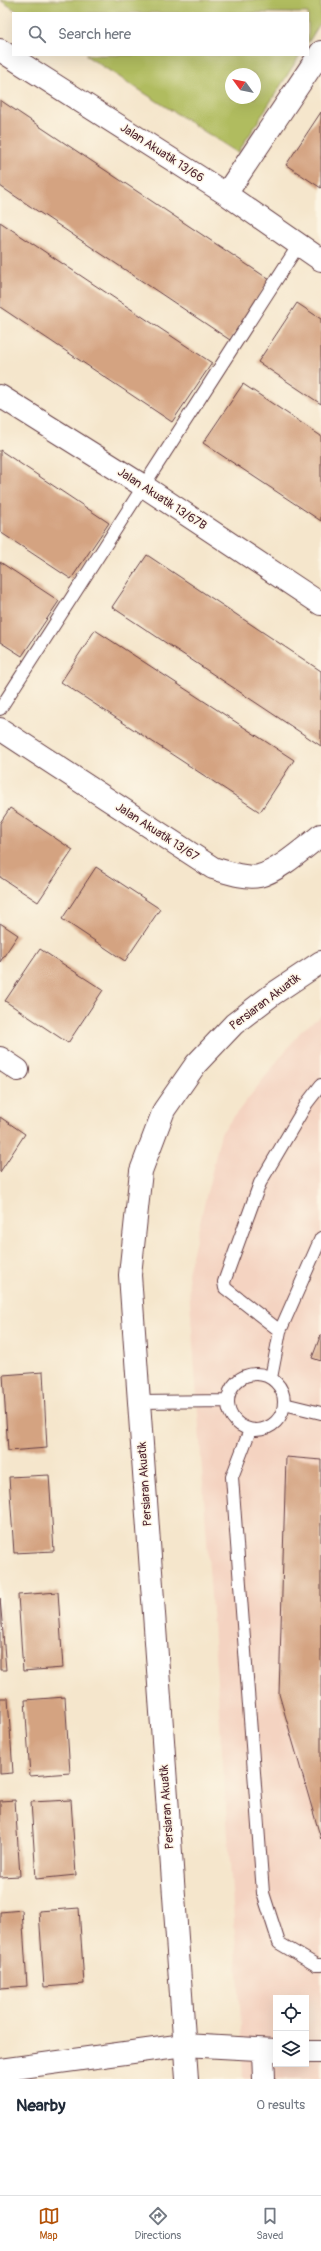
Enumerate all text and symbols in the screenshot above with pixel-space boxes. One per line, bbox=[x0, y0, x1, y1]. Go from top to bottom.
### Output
search box bbox=[12, 12, 309, 56]
icon: search bbox=[26, 23, 48, 45]
text: Search here bbox=[58, 25, 131, 44]
north arrow bbox=[225, 68, 261, 104]
street label: Jalan Akuatik 13/66 bbox=[117, 120, 207, 186]
street label: Jalan Akuatik 13/67B bbox=[115, 465, 209, 533]
street label: Jalan Akuatik 13/67 bbox=[113, 799, 202, 865]
street label: Persiaran Akuatik bbox=[227, 970, 303, 1034]
street label: Persiaran Akuatik bbox=[135, 1441, 155, 1527]
street label: Persiaran Akuatik bbox=[157, 1764, 177, 1850]
map controls bbox=[273, 1995, 309, 2067]
button: locate bbox=[273, 1995, 309, 2031]
button: layers bbox=[273, 2031, 309, 2067]
text: Nearby bbox=[16, 2095, 65, 2116]
text: 0 results bbox=[256, 2097, 305, 2113]
tab: Map bbox=[38, 2205, 60, 2242]
tab: Directions bbox=[135, 2205, 181, 2242]
tab: Saved bbox=[256, 2205, 283, 2242]

